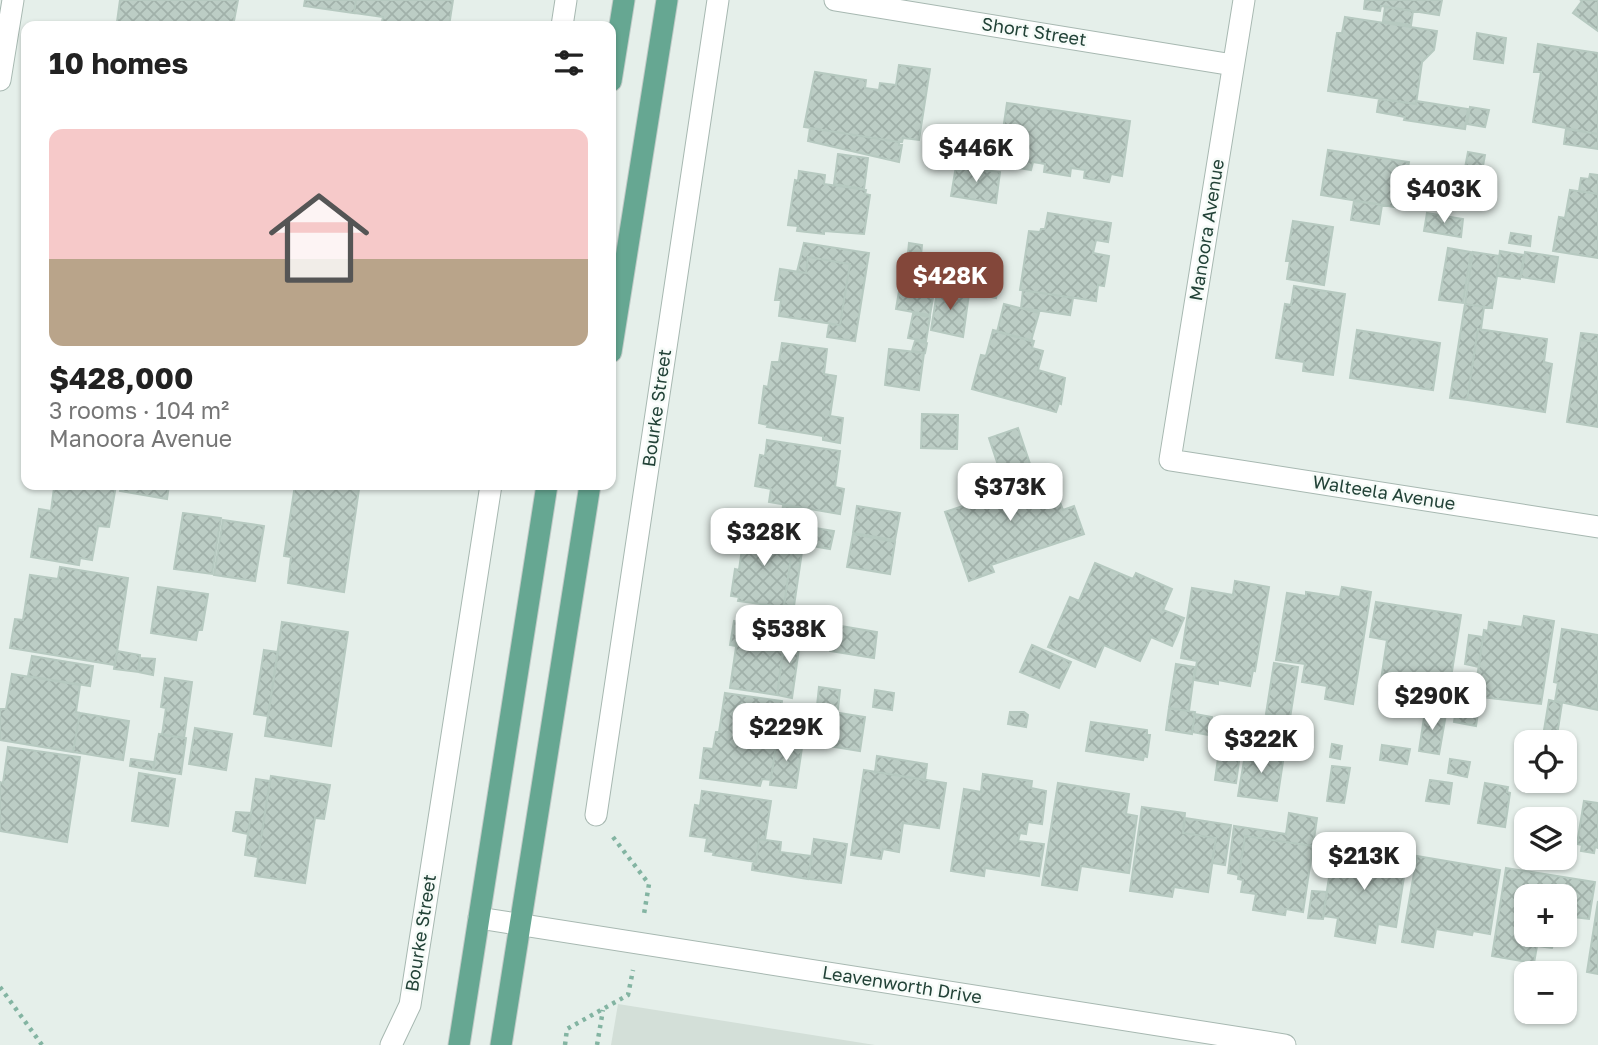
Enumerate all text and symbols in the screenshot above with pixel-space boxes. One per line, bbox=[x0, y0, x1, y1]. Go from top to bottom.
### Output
street label: Short Street bbox=[980, 12, 1088, 50]
icon: filters bbox=[550, 44, 588, 82]
text: 10 homes bbox=[49, 45, 188, 81]
pin: $446K bbox=[927, 124, 1025, 184]
text: $446K bbox=[938, 133, 1014, 161]
street label: Manoora Avenue bbox=[1184, 157, 1228, 302]
pin: $403K bbox=[1395, 166, 1493, 225]
text: $403K bbox=[1406, 174, 1482, 202]
icon: home bbox=[256, 175, 382, 301]
pin: $428K bbox=[901, 252, 999, 312]
text: $428K bbox=[912, 261, 988, 289]
street label: Bourke Street bbox=[637, 348, 675, 468]
text: $428,000 bbox=[49, 360, 193, 396]
text: 3 rooms · 104 m² bbox=[49, 396, 229, 424]
text: Manoora Avenue bbox=[49, 424, 232, 452]
pin: $373K bbox=[961, 463, 1059, 523]
street label: Walteela Avenue bbox=[1311, 470, 1457, 514]
text: $373K bbox=[974, 472, 1046, 500]
pin: $328K bbox=[715, 508, 813, 568]
text: $328K bbox=[727, 517, 801, 545]
pin: $538K bbox=[740, 606, 838, 665]
text: $538K bbox=[752, 614, 826, 642]
pin: $290K bbox=[1383, 672, 1481, 732]
text: $290K bbox=[1394, 681, 1470, 709]
pin: $229K bbox=[737, 704, 835, 763]
text: $229K bbox=[749, 712, 823, 740]
pin: $322K bbox=[1212, 716, 1310, 775]
text: $322K bbox=[1224, 724, 1298, 752]
map controls bbox=[1514, 730, 1577, 1024]
button: locate bbox=[1514, 730, 1577, 793]
button: layers bbox=[1514, 807, 1577, 870]
pin: $213K bbox=[1315, 832, 1413, 892]
text: $213K bbox=[1328, 841, 1400, 869]
street label: Bourke Street bbox=[400, 872, 440, 993]
button: + bbox=[1514, 884, 1577, 947]
street label: Leavenworth Drive bbox=[821, 961, 984, 1007]
button: − bbox=[1514, 961, 1577, 1024]

